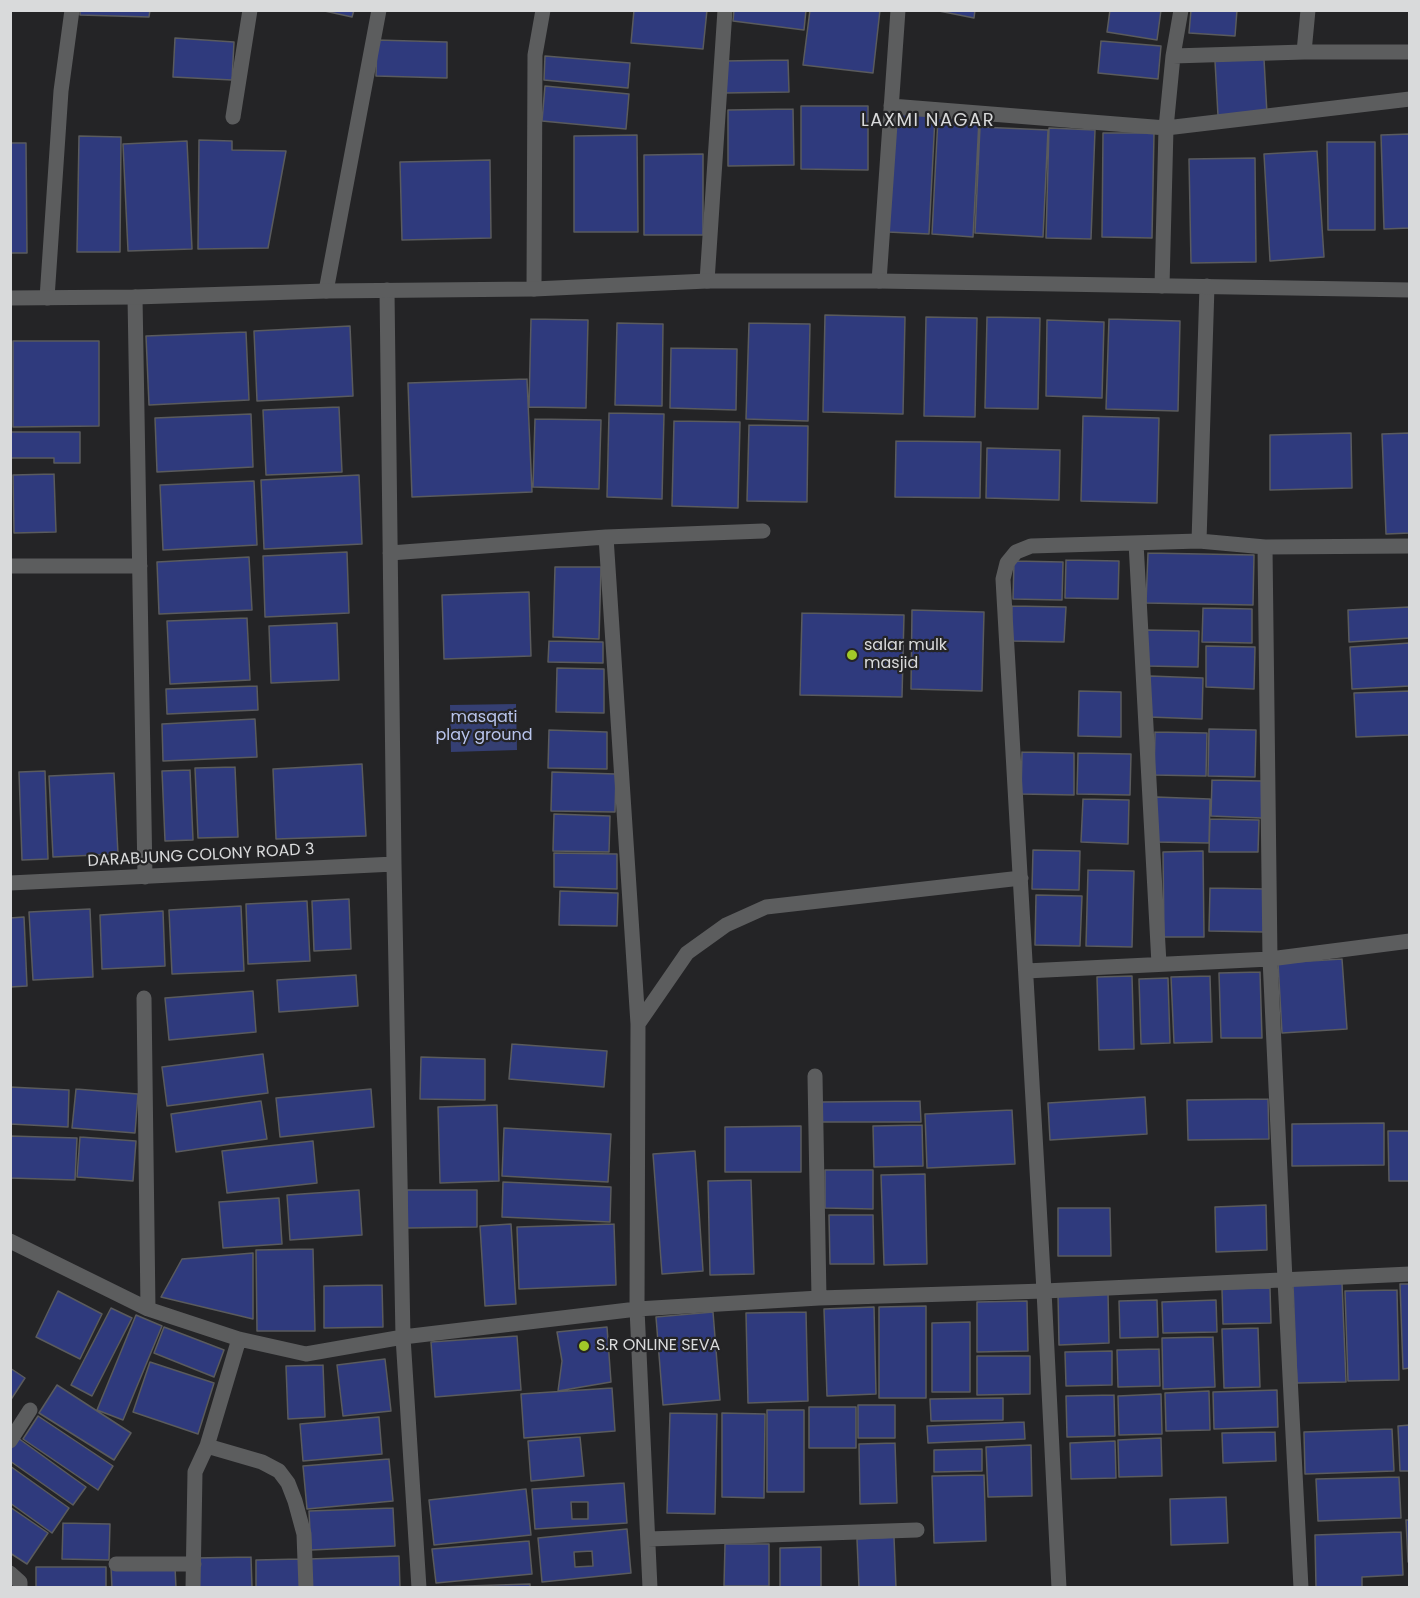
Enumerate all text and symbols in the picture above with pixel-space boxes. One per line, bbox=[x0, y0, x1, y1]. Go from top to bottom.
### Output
district label: LAXMI NAGAR bbox=[861, 110, 995, 132]
place label: salar mulk masjid bbox=[864, 636, 947, 674]
marker: salar mulk masjid bbox=[845, 648, 859, 662]
park label: masqati play ground bbox=[435, 708, 533, 746]
street label: DARABJUNG COLONY ROAD 3 bbox=[87, 840, 315, 872]
place label: S.R ONLINE SEVA bbox=[596, 1336, 720, 1356]
marker: S.R ONLINE SEVA bbox=[577, 1339, 591, 1353]

